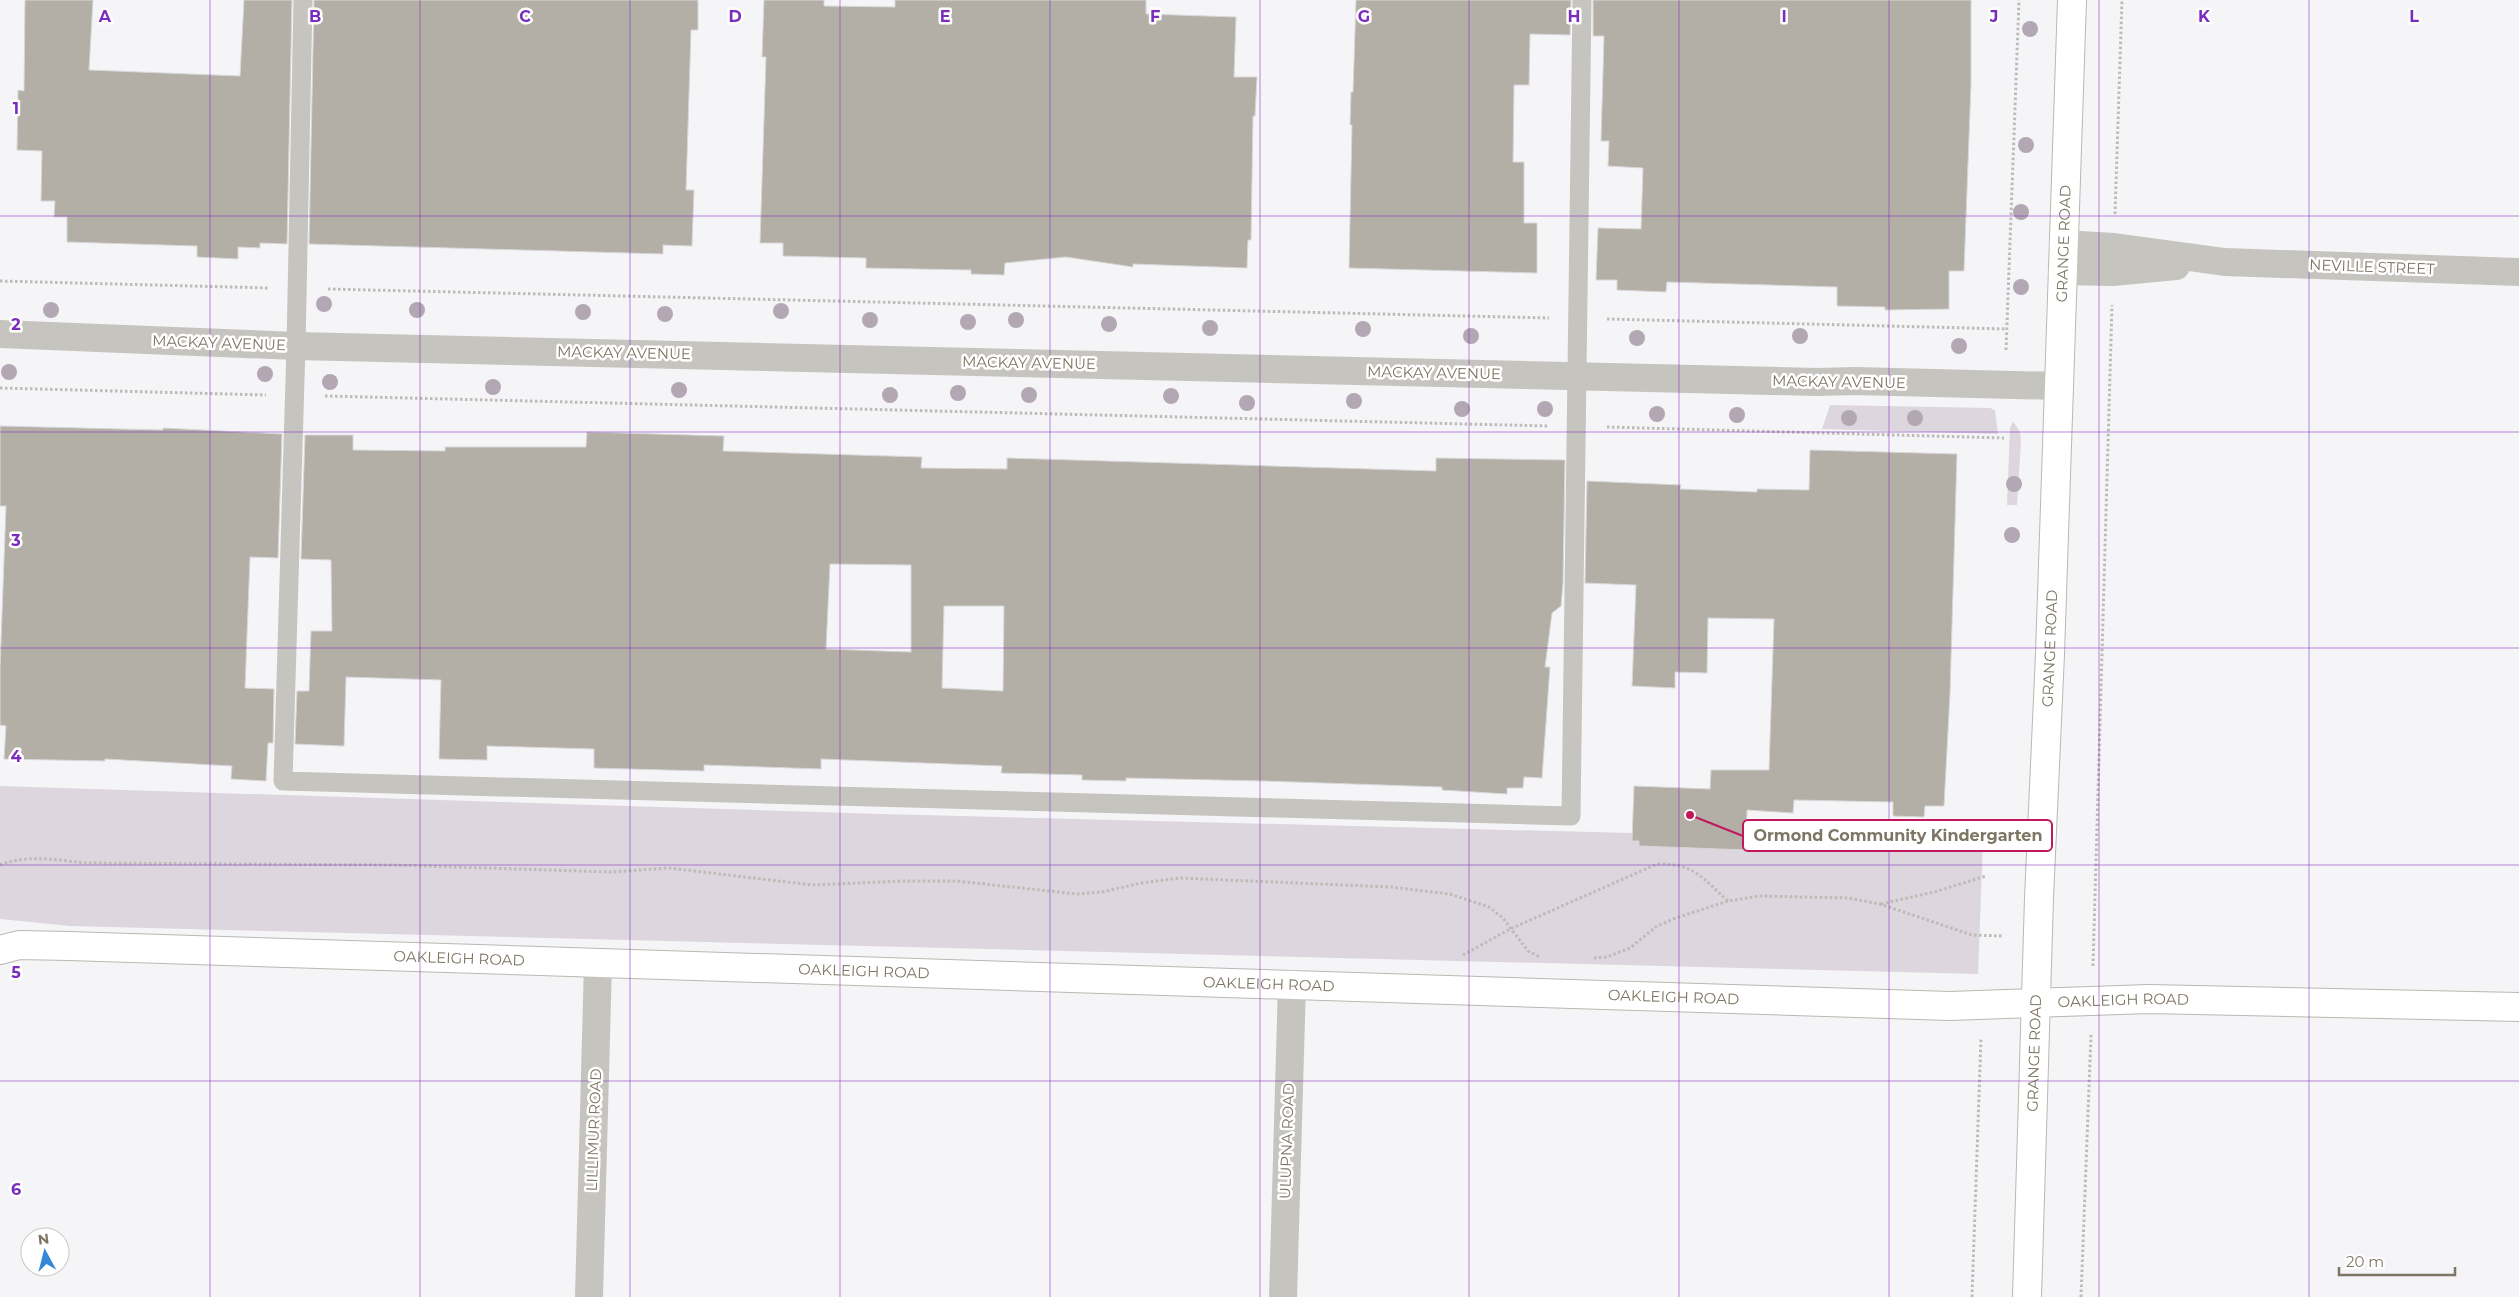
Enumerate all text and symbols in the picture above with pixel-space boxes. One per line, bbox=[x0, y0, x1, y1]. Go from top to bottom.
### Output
text: A bbox=[98, 7, 112, 26]
text: B bbox=[309, 7, 321, 26]
text: C bbox=[519, 7, 531, 26]
text: D bbox=[728, 7, 742, 26]
text: E bbox=[940, 7, 950, 26]
text: F bbox=[1150, 7, 1160, 26]
text: G bbox=[1358, 7, 1370, 26]
text: H bbox=[1568, 7, 1580, 26]
text: I bbox=[1781, 7, 1787, 26]
text: J bbox=[1989, 7, 1998, 26]
text: K bbox=[2198, 7, 2211, 26]
text: L bbox=[2409, 7, 2419, 26]
text: 1 bbox=[13, 99, 19, 118]
street label: GRANGE ROAD bbox=[2052, 185, 2075, 303]
street label: NEVILLE STREET bbox=[2309, 255, 2436, 278]
text: 2 bbox=[11, 315, 21, 334]
street label: MACKAY AVENUE bbox=[152, 331, 286, 354]
street label: MACKAY AVENUE bbox=[557, 342, 691, 363]
street label: MACKAY AVENUE bbox=[962, 352, 1096, 373]
street label: MACKAY AVENUE bbox=[1367, 362, 1501, 383]
street label: MACKAY AVENUE bbox=[1772, 371, 1906, 392]
text: 3 bbox=[10, 531, 21, 550]
street label: GRANGE ROAD bbox=[2038, 589, 2061, 708]
text: 4 bbox=[10, 747, 22, 766]
callout: Ormond Community Kindergarten bbox=[1743, 820, 2052, 851]
text: Ormond Community Kindergarten bbox=[1753, 826, 2043, 845]
street label: OAKLEIGH ROAD bbox=[393, 946, 525, 970]
street label: OAKLEIGH ROAD bbox=[798, 959, 930, 982]
text: 5 bbox=[11, 963, 21, 982]
street label: OAKLEIGH ROAD bbox=[1203, 972, 1335, 995]
street label: OAKLEIGH ROAD bbox=[1608, 985, 1740, 1008]
street label: OAKLEIGH ROAD bbox=[2057, 989, 2189, 1011]
street label: GRANGE ROAD bbox=[2023, 994, 2045, 1112]
street label: LILLIMUR ROAD bbox=[582, 1068, 605, 1192]
street label: ULUPNA ROAD bbox=[1275, 1083, 1298, 1199]
text: 6 bbox=[11, 1180, 21, 1199]
north arrow bbox=[20, 1227, 70, 1277]
text: N bbox=[37, 1229, 50, 1249]
scale bar bbox=[2339, 1244, 2455, 1276]
text: 20 m bbox=[2346, 1252, 2384, 1271]

